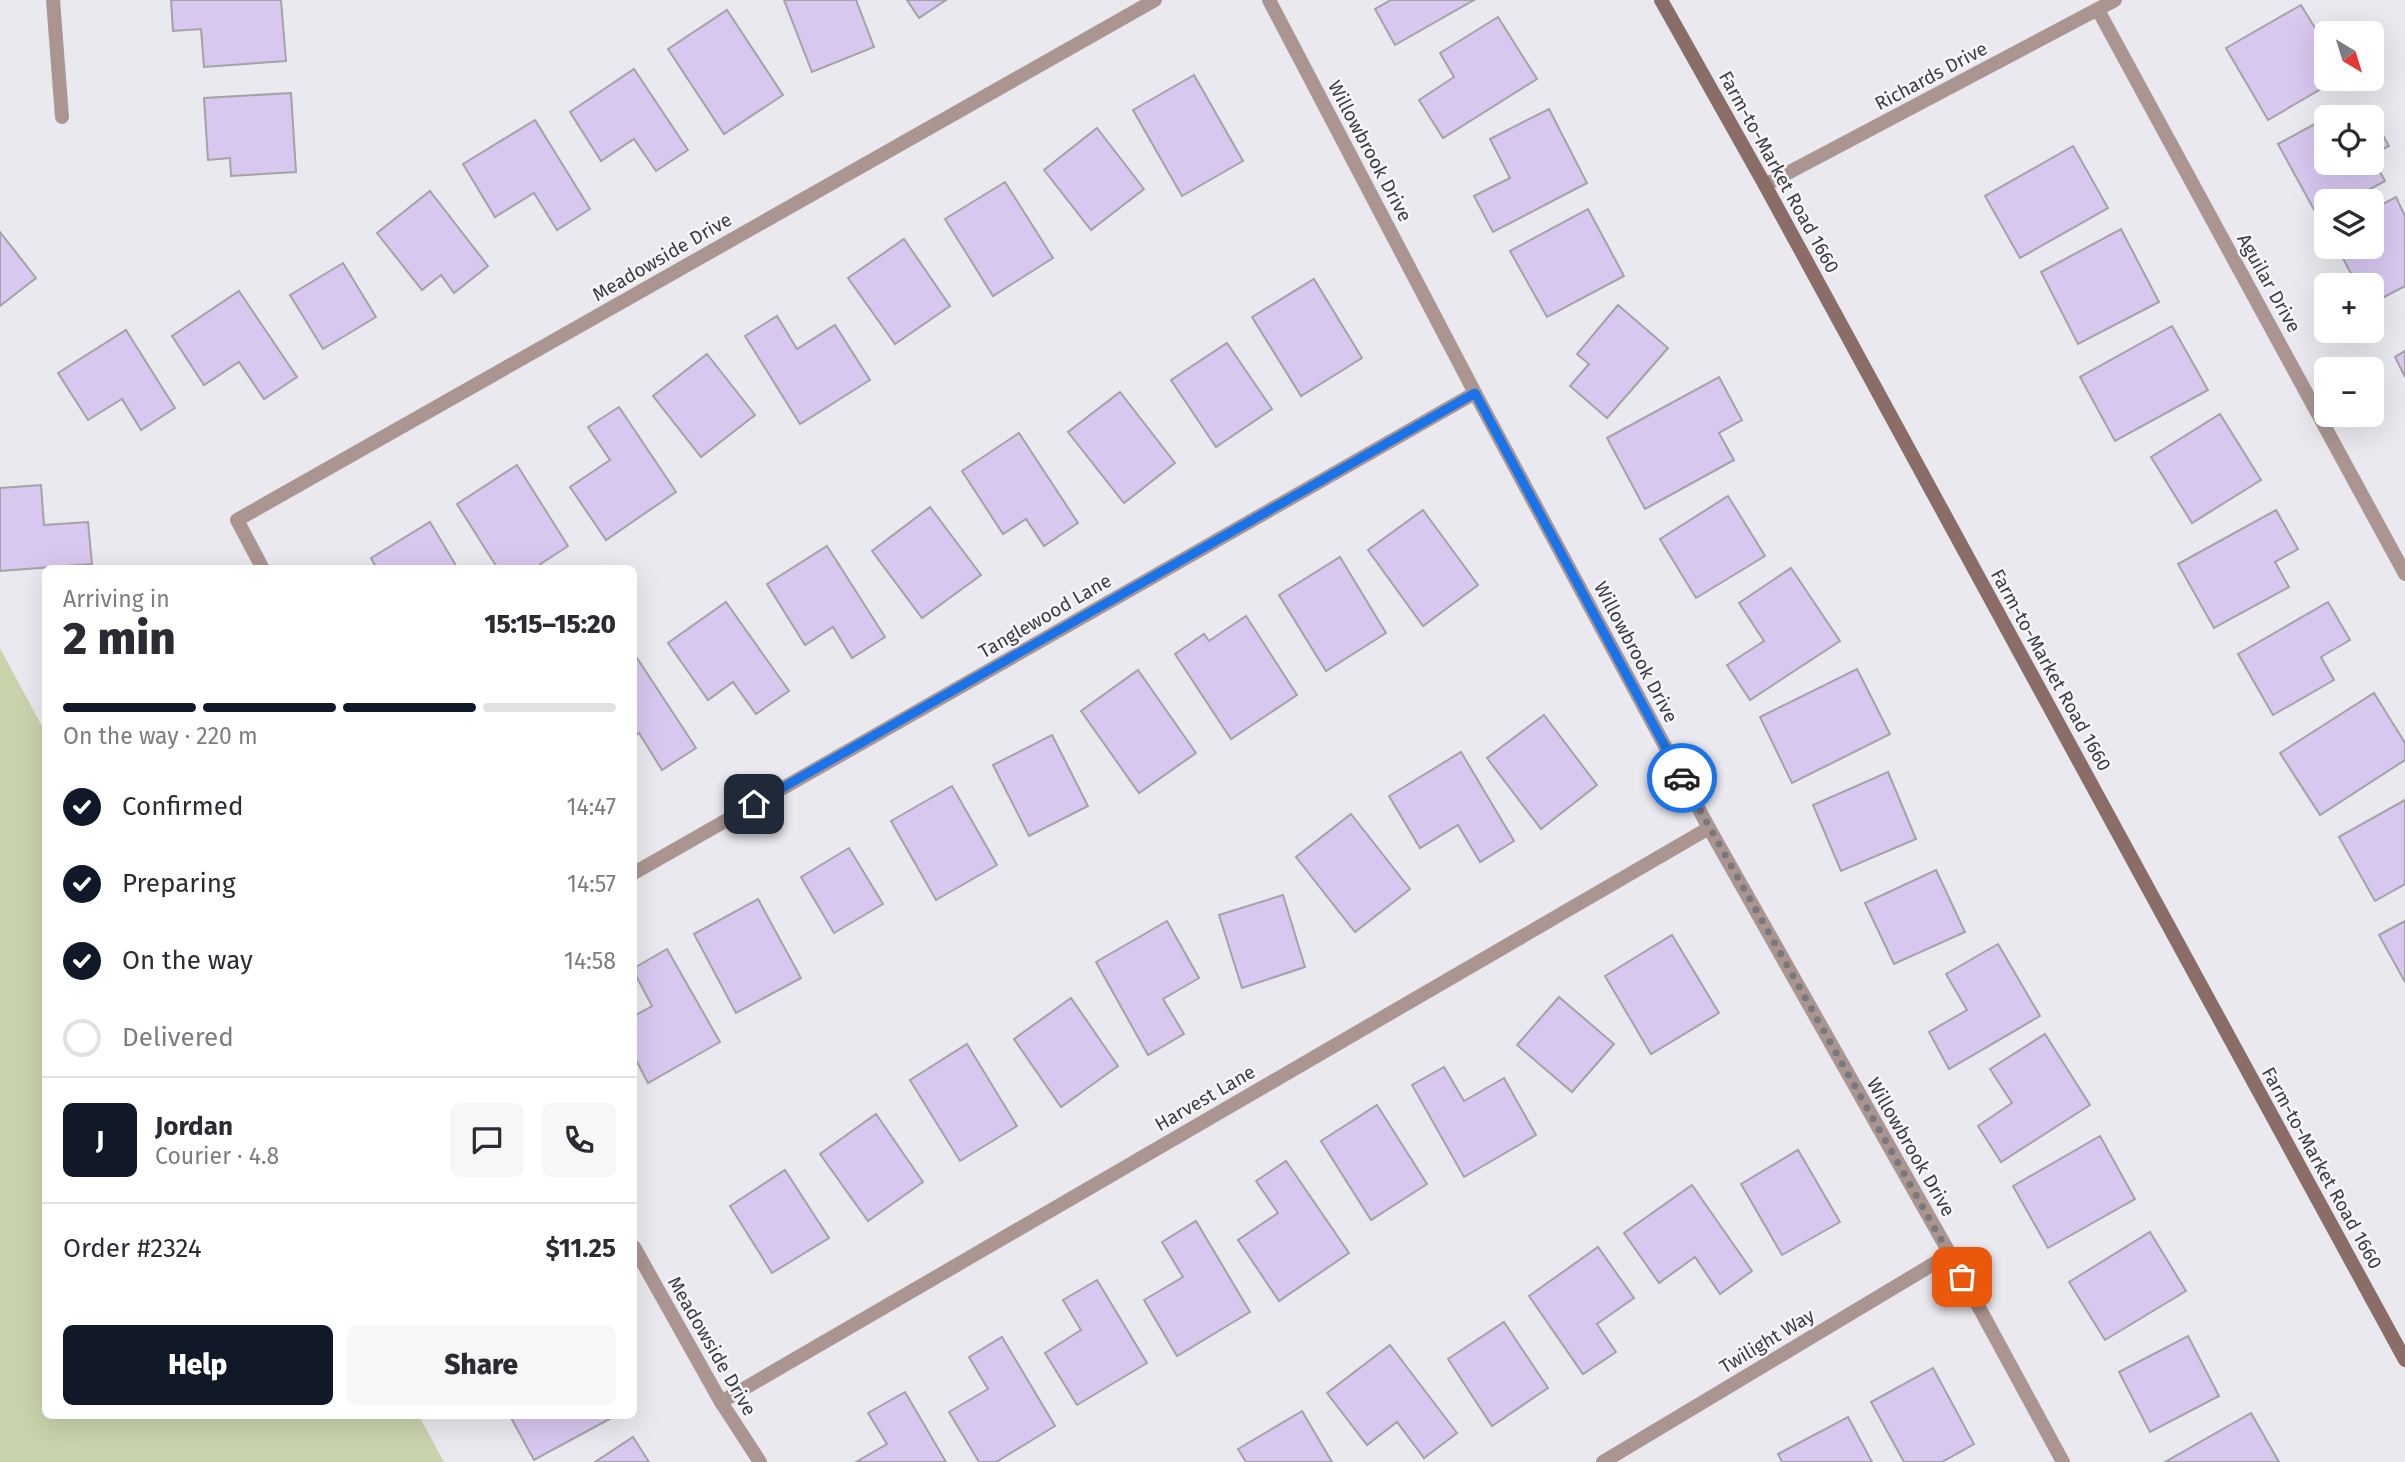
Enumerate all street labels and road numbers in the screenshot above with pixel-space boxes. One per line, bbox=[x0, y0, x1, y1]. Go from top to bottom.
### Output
street label: Richards Drive bbox=[1871, 37, 1991, 115]
street label: Farm-to-Market Road 1660 bbox=[1714, 67, 1844, 277]
street label: Willowbrook Drive bbox=[1323, 77, 1417, 225]
street label: Meadowside Drive bbox=[588, 208, 736, 306]
street label: Aguilar Drive bbox=[2232, 229, 2306, 337]
street label: Farm-to-Market Road 1660 bbox=[1986, 565, 2116, 775]
street label: Tanglewood Lane bbox=[975, 569, 1115, 663]
street label: Willowbrook Drive bbox=[1589, 578, 1683, 726]
street label: Harvest Lane bbox=[1151, 1060, 1259, 1136]
street label: Farm-to-Market Road 1660 bbox=[2257, 1063, 2387, 1273]
street label: Willowbrook Drive bbox=[1862, 1074, 1960, 1220]
street label: Meadowside Drive bbox=[663, 1272, 761, 1420]
street label: Twilight Way bbox=[1715, 1303, 1819, 1378]

